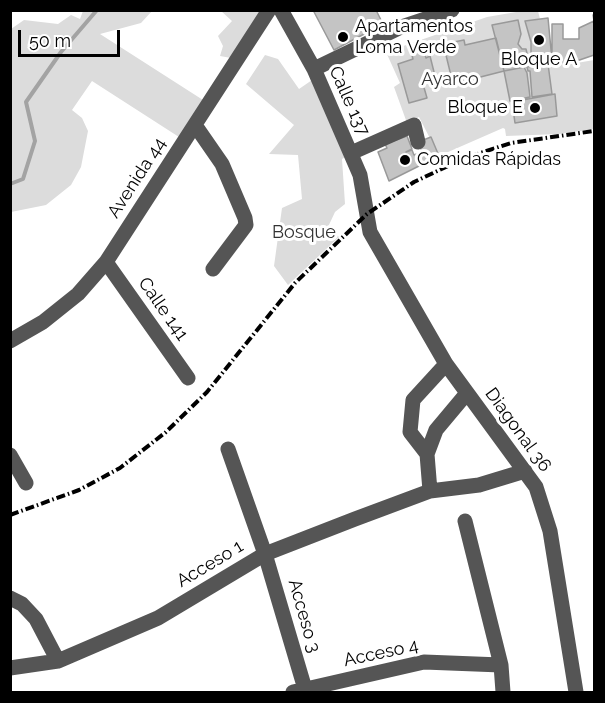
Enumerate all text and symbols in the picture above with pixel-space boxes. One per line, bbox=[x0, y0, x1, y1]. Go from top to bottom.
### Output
place label: Apartamentos Loma Verde bbox=[355, 16, 473, 58]
scale bar bbox=[21, 18, 123, 56]
text: 50 m bbox=[29, 30, 71, 51]
marker: Apartamentos Loma Verde bbox=[336, 30, 350, 44]
marker: Bloque A bbox=[532, 33, 546, 47]
place label: Bloque A bbox=[501, 49, 577, 71]
street label: Calle 137 bbox=[324, 63, 374, 139]
park label: Ayarco bbox=[421, 69, 479, 91]
place label: Bloque E bbox=[447, 97, 523, 119]
marker: Bloque E bbox=[528, 101, 542, 115]
street label: Avenida 44 bbox=[103, 134, 171, 222]
place label: Comidas Rápidas bbox=[417, 149, 561, 171]
marker: Comidas Rápidas bbox=[398, 153, 412, 167]
park label: Bosque bbox=[272, 222, 336, 244]
street label: Calle 141 bbox=[133, 273, 193, 345]
street label: Diagonal 36 bbox=[480, 384, 556, 476]
street label: Acceso 1 bbox=[173, 536, 247, 592]
street label: Acceso 3 bbox=[283, 577, 325, 655]
street label: Acceso 4 bbox=[342, 635, 420, 671]

